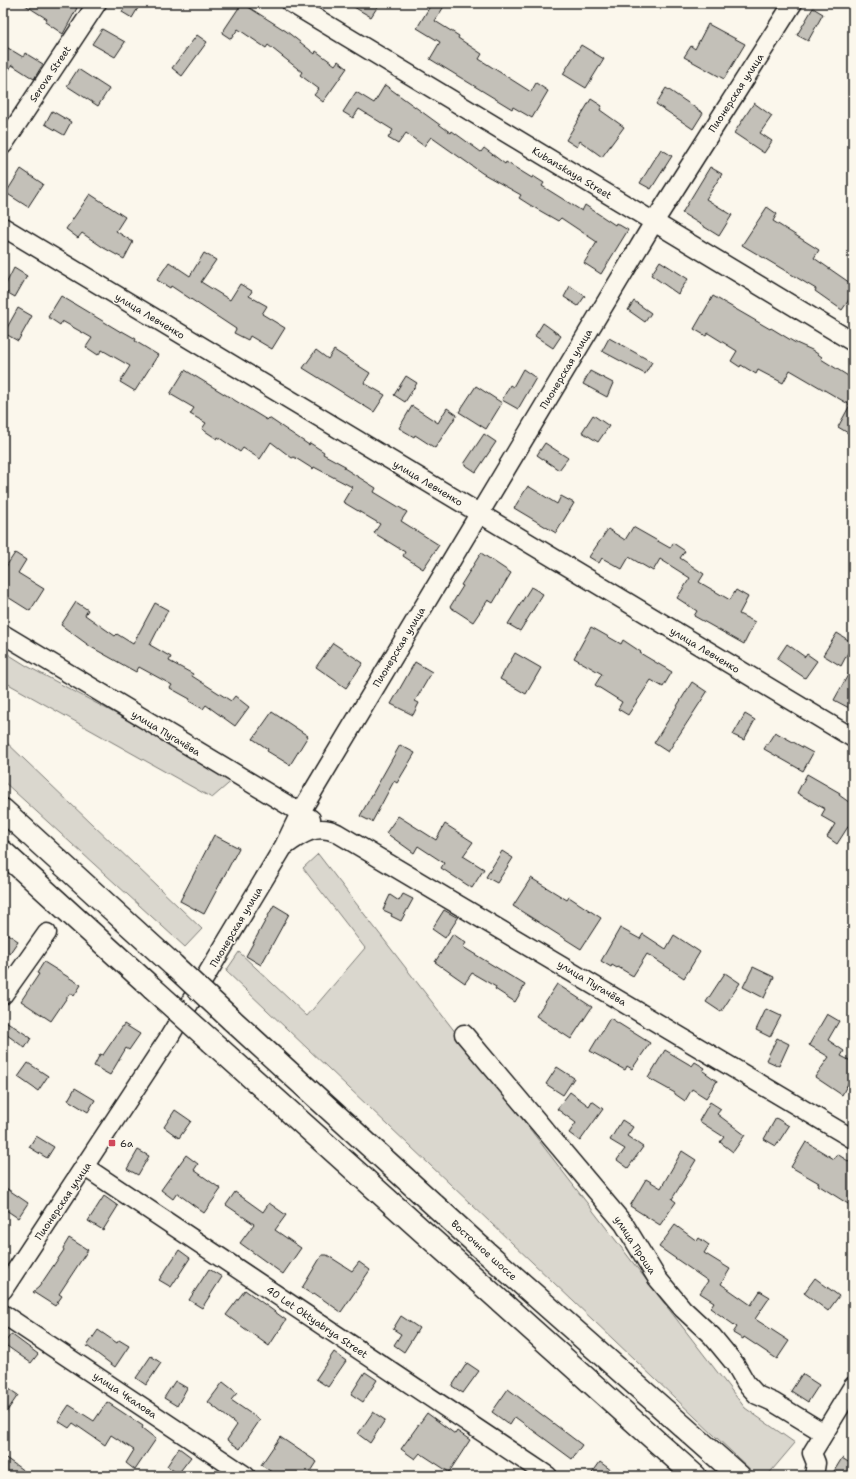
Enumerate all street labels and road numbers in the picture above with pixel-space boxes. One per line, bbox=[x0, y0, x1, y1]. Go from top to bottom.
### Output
street label: Serova Street bbox=[26, 43, 74, 105]
street label: Пионерская улица bbox=[706, 50, 767, 135]
street label: Kubanskaya Street bbox=[530, 144, 614, 202]
street label: улица Левченко bbox=[113, 290, 187, 342]
street label: Пионерская улица bbox=[537, 326, 596, 412]
street label: улица Левченко bbox=[391, 457, 465, 509]
street label: Пионерская улица bbox=[370, 604, 429, 690]
street label: улица Левченко bbox=[668, 624, 742, 676]
street label: улица Пугачёва bbox=[129, 707, 204, 759]
street label: Пионерская улица bbox=[207, 884, 266, 970]
street label: улица Пугачёва bbox=[555, 957, 630, 1009]
street label: Пионерская улица bbox=[32, 1159, 94, 1243]
street label: улица Проша bbox=[611, 1213, 659, 1277]
street label: Восточное шоссе bbox=[448, 1217, 520, 1283]
street label: 40 Let Oktyabrya Street bbox=[264, 1283, 370, 1361]
street label: улица Чкалова bbox=[91, 1369, 160, 1422]

